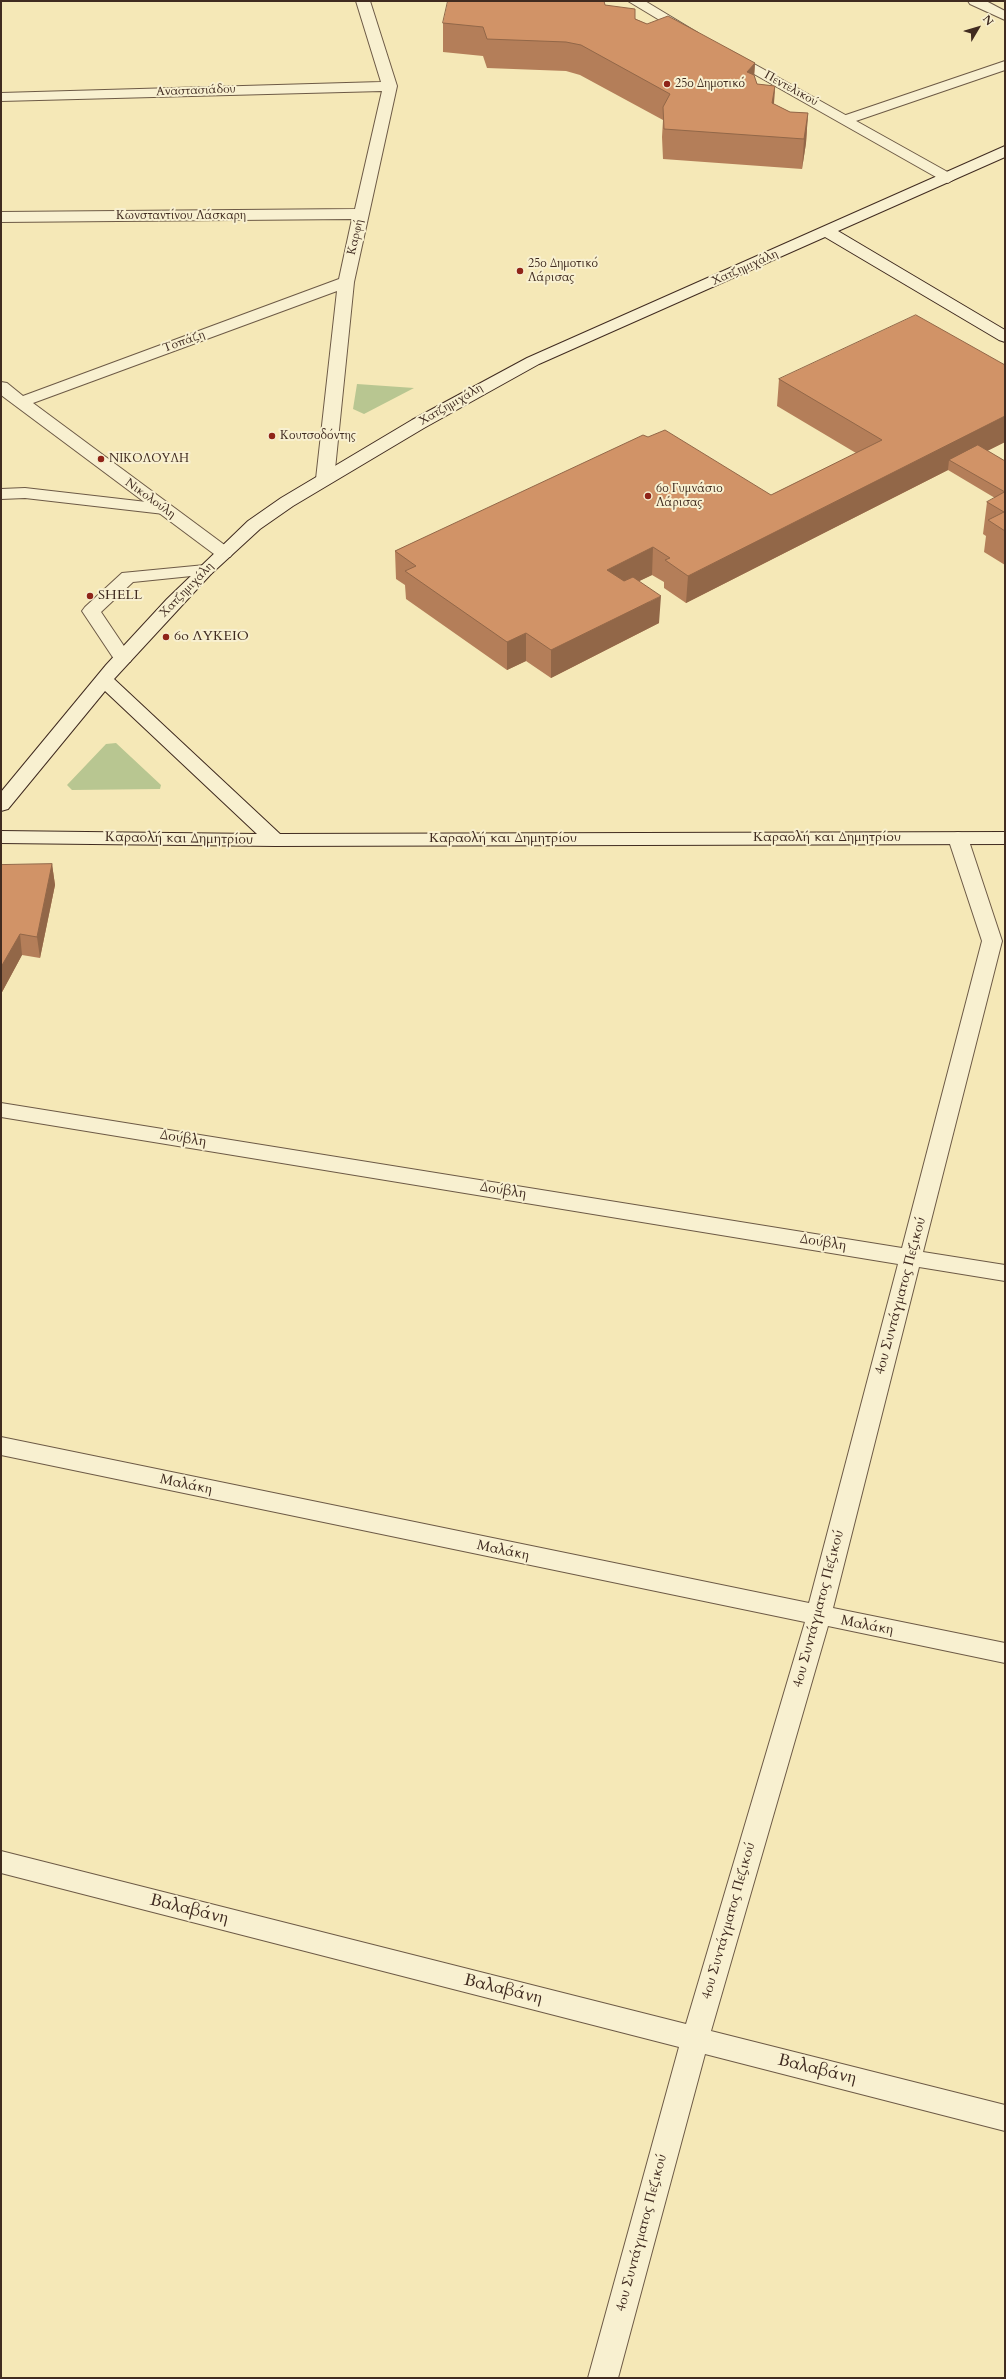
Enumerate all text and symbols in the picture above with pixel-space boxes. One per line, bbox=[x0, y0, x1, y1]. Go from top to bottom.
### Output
north arrow bbox=[958, 8, 998, 48]
text: N bbox=[979, 12, 997, 29]
street label: Πεντελικού bbox=[762, 68, 820, 110]
place label: 25ο Δημοτικό bbox=[675, 77, 745, 91]
marker: 25ο Δημοτικό bbox=[662, 79, 672, 89]
street label: Αναστασιάδου bbox=[156, 82, 236, 100]
street label: Κωνσταντίνου Λάσκαρη bbox=[116, 209, 246, 223]
street label: Καρφή bbox=[345, 218, 367, 256]
street label: Χατζημιχάλη bbox=[710, 247, 780, 289]
place label: 25ο Δημοτικό Λάρισας bbox=[528, 257, 598, 285]
marker: 25ο Δημοτικό Λάρισας bbox=[515, 266, 525, 276]
street label: Τοπάζη bbox=[161, 328, 207, 356]
street label: Χατζημιχάλη bbox=[417, 381, 485, 429]
place label: Κουτσοδόντης bbox=[280, 429, 356, 443]
marker: Κουτσοδόντης bbox=[267, 431, 277, 441]
place label: ΝΙΚΟΛΟΥΛΗ bbox=[109, 452, 189, 466]
marker: ΝΙΚΟΛΟΥΛΗ bbox=[96, 454, 106, 464]
street label: Νικολούλη bbox=[122, 476, 178, 522]
place label: 6ο Γυμνάσιο Λάρισας bbox=[656, 482, 723, 510]
marker: 6ο Γυμνάσιο Λάρισας bbox=[643, 491, 653, 501]
street label: Χατζημιχάλη bbox=[157, 559, 217, 621]
place label: SHELL bbox=[98, 588, 142, 604]
marker: SHELL bbox=[85, 591, 95, 601]
place label: 6o ΛΥΚΕΙΟ bbox=[174, 629, 249, 645]
marker: 6o ΛΥΚΕΙΟ bbox=[161, 632, 171, 642]
street label: Καραολή και Δημητρίου bbox=[105, 829, 253, 849]
street label: Καραολή και Δημητρίου bbox=[753, 830, 901, 846]
street label: Καραολή και Δημητρίου bbox=[429, 831, 577, 847]
street label: Δούβλη bbox=[159, 1127, 207, 1151]
street label: Δούβλη bbox=[479, 1179, 527, 1203]
street label: 4ου Συντάγματος Πεζικού bbox=[872, 1215, 930, 1377]
street label: Δούβλη bbox=[799, 1231, 847, 1255]
street label: Μαλάκη bbox=[158, 1471, 214, 1499]
street label: 4ου Συντάγματος Πεζικού bbox=[790, 1528, 848, 1690]
street label: Μαλάκη bbox=[475, 1537, 531, 1565]
street label: Μαλάκη bbox=[839, 1613, 895, 1639]
street label: 4ου Συντάγματος Πεζικού bbox=[699, 1841, 759, 2001]
street label: Βαλαβάνη bbox=[148, 1890, 230, 1930]
street label: Βαλαβάνη bbox=[462, 1970, 544, 2010]
street label: Βαλαβάνη bbox=[776, 2050, 858, 2090]
street label: 4ου Συντάγματος Πεζικού bbox=[613, 2152, 671, 2314]

